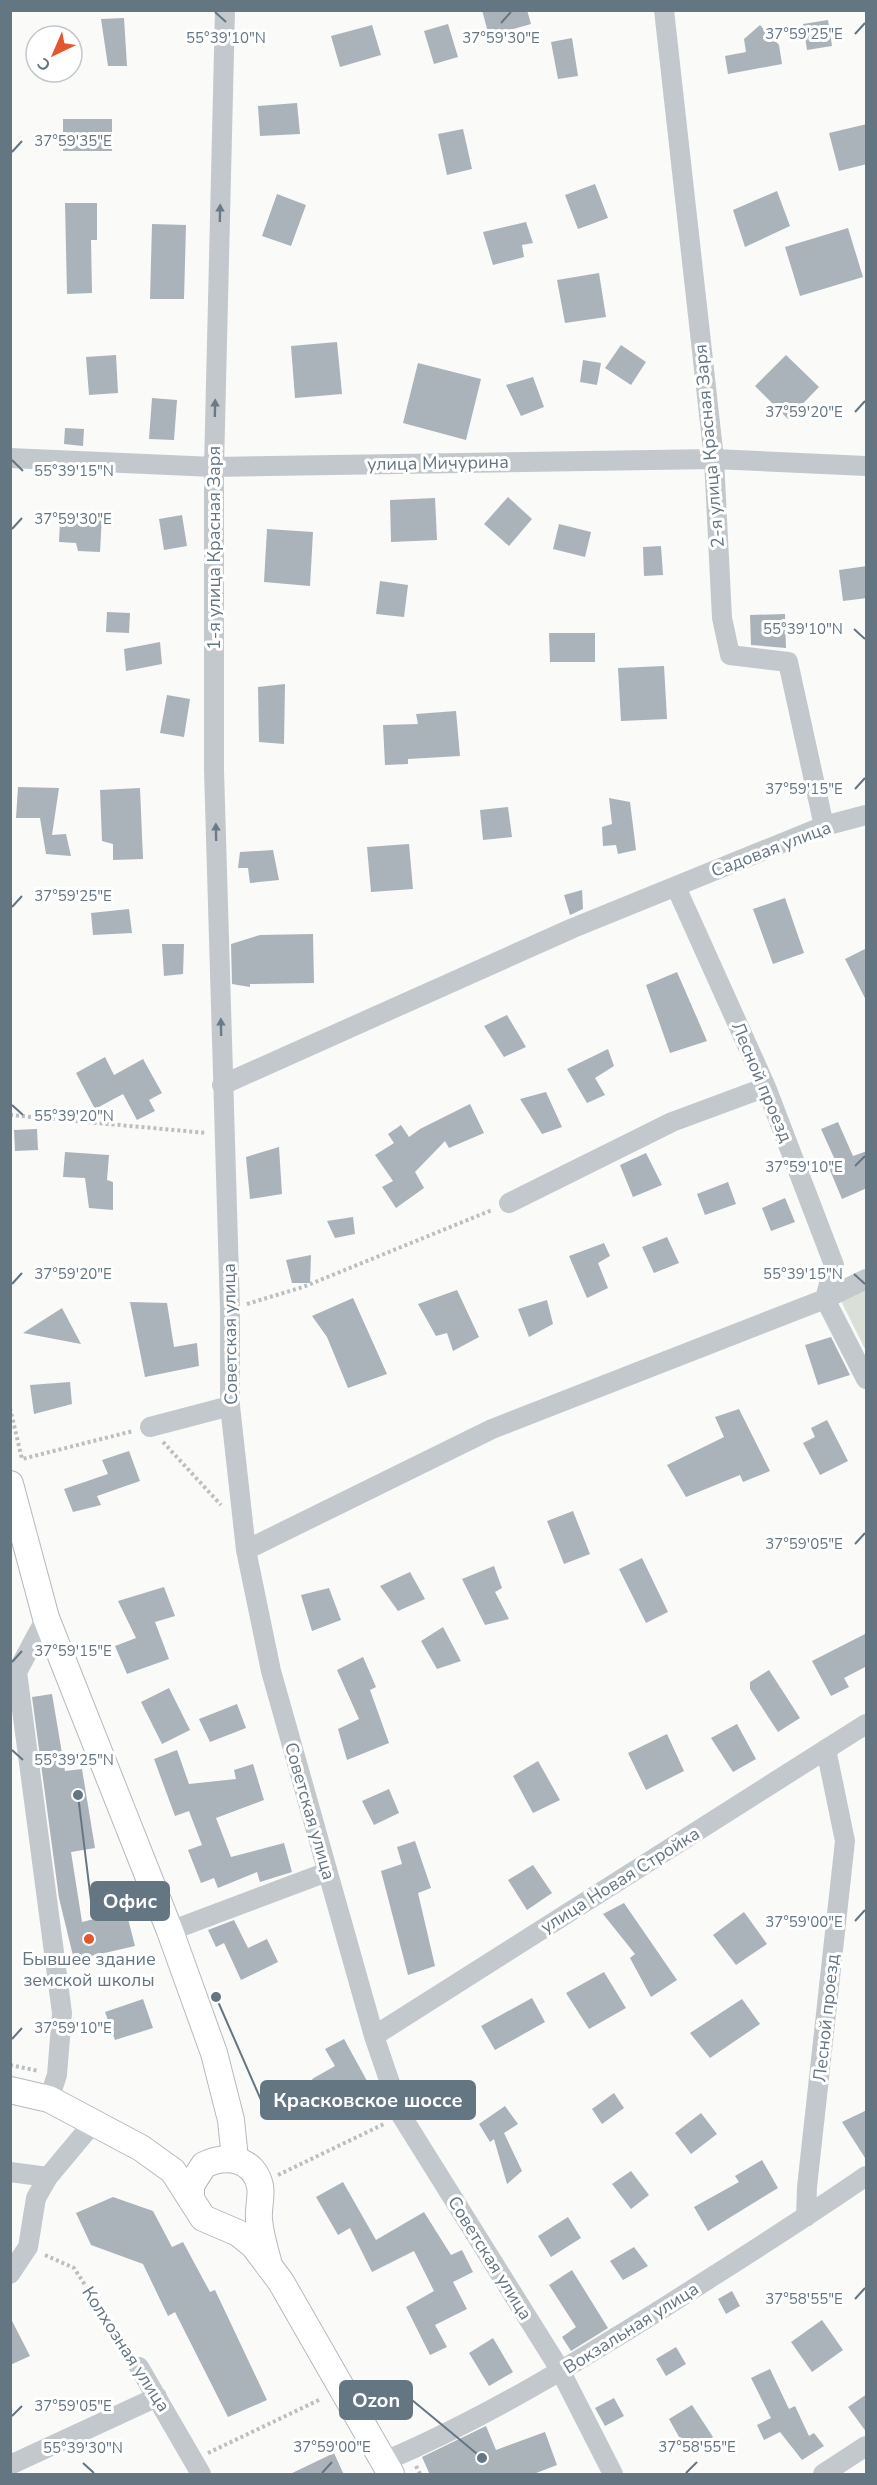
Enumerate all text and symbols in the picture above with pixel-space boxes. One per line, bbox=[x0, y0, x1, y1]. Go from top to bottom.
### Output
north arrow bbox=[24, 24, 84, 84]
text: 37°59'25"E bbox=[765, 24, 843, 44]
text: 55°39'10"N bbox=[186, 28, 266, 48]
text: 37°59'30"E bbox=[462, 28, 540, 48]
text: С bbox=[33, 52, 56, 76]
text: 37°59'35"E bbox=[34, 131, 112, 151]
one-way arrow bbox=[215, 204, 225, 223]
street label: 2-я улица Красная Заря bbox=[688, 343, 730, 549]
one-way arrow bbox=[211, 399, 220, 418]
text: 37°59'20"E bbox=[765, 402, 843, 422]
street label: 1-я улица Красная Заря bbox=[202, 446, 226, 650]
street label: улица Мичурина bbox=[367, 450, 509, 476]
text: 55°39'15"N bbox=[34, 461, 114, 481]
text: 37°59'30"E bbox=[34, 509, 112, 529]
text: 55°39'10"N bbox=[763, 619, 843, 639]
text: 37°59'15"E bbox=[765, 779, 843, 799]
street label: Садовая улица bbox=[708, 815, 834, 883]
one-way arrow bbox=[211, 822, 221, 841]
text: 37°59'25"E bbox=[34, 886, 112, 906]
one-way arrow bbox=[216, 1017, 225, 1036]
street label: Лесной проезд bbox=[726, 1018, 798, 1146]
text: 55°39'20"N bbox=[34, 1106, 114, 1126]
text: 37°59'10"E bbox=[765, 1157, 843, 1177]
street label: Советская улица bbox=[217, 1263, 243, 1405]
text: 37°59'20"E bbox=[34, 1264, 112, 1284]
text: 55°39'15"N bbox=[763, 1264, 843, 1284]
text: 37°59'05"E bbox=[765, 1534, 843, 1554]
text: 37°59'15"E bbox=[34, 1641, 112, 1661]
street label: Советская улица bbox=[279, 1739, 341, 1883]
text: 55°39'25"N bbox=[34, 1750, 114, 1770]
street label: улица Новая Стройка bbox=[536, 1821, 704, 1939]
callout: Офис bbox=[91, 1882, 169, 1920]
text: Офис bbox=[103, 1888, 157, 1915]
text: 37°59'00"E bbox=[765, 1912, 843, 1932]
marker: Бывшее здание земской школы bbox=[82, 1932, 96, 1946]
place label: Бывшее здание земской школы bbox=[22, 1947, 156, 1992]
street label: Лесной проезд bbox=[807, 1953, 845, 2083]
text: 37°59'10"E bbox=[34, 2018, 112, 2038]
callout: Красковское шоссе bbox=[261, 2081, 475, 2119]
text: Красковское шоссе bbox=[273, 2087, 463, 2114]
street label: Советская улица bbox=[442, 2191, 538, 2325]
street label: Вокзальная улица bbox=[559, 2277, 703, 2379]
street label: Колхозная улица bbox=[76, 2282, 176, 2416]
text: 37°58'55"E bbox=[765, 2289, 843, 2309]
callout: Ozon bbox=[340, 2381, 412, 2419]
text: Ozon bbox=[352, 2387, 400, 2414]
text: 37°59'05"E bbox=[34, 2396, 112, 2416]
text: 37°59'00"E bbox=[293, 2437, 371, 2457]
text: 37°58'55"E bbox=[658, 2437, 736, 2457]
text: 55°39'30"N bbox=[43, 2438, 123, 2458]

